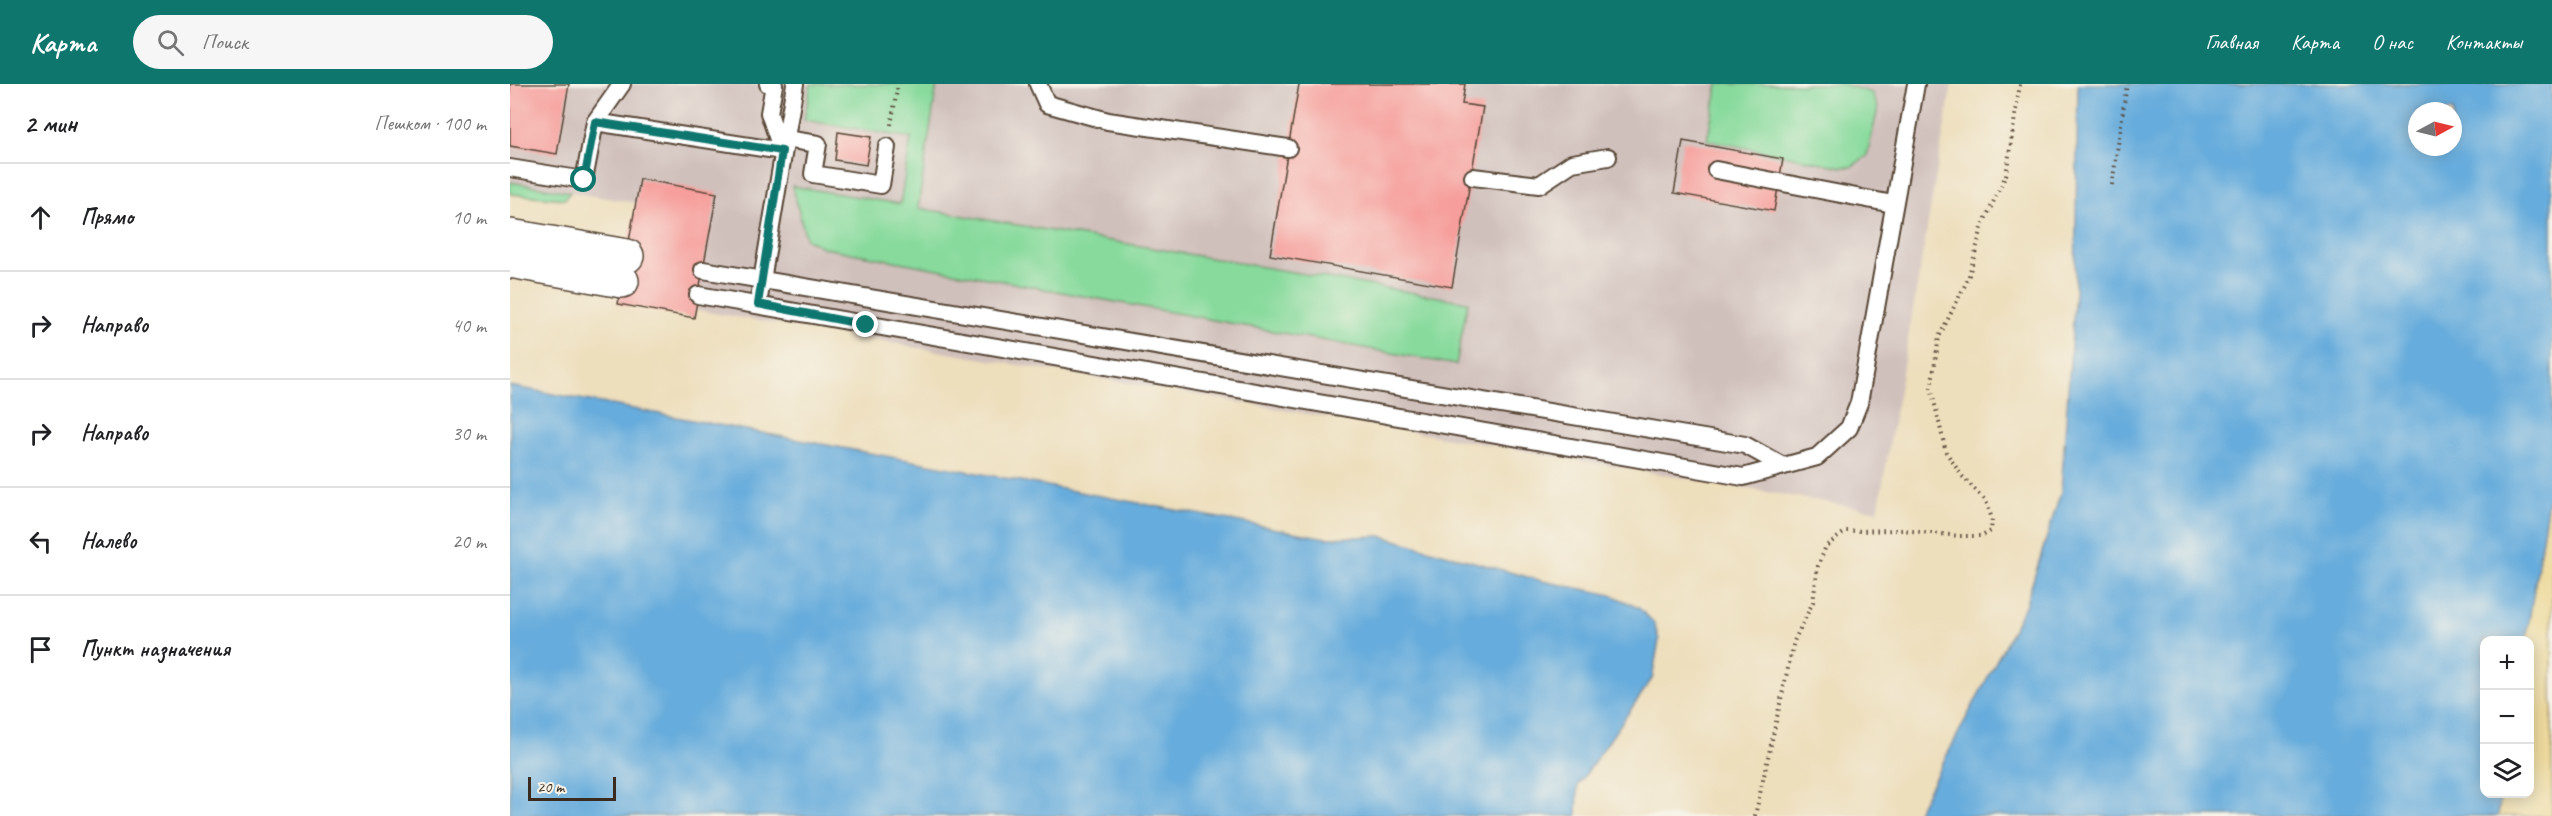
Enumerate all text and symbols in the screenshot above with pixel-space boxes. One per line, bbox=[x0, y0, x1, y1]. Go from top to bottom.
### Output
search box bbox=[133, 15, 553, 69]
text: Карта bbox=[30, 25, 97, 60]
icon: search bbox=[154, 26, 187, 59]
text: Поиск bbox=[202, 28, 248, 56]
text: Главная bbox=[2205, 29, 2258, 55]
text: Карта bbox=[2291, 29, 2339, 55]
text: О нас bbox=[2372, 29, 2413, 55]
text: Контакты bbox=[2446, 29, 2522, 55]
north arrow bbox=[2408, 102, 2462, 156]
text: 2 мин bbox=[24, 107, 77, 140]
text: Пешком · 100 m bbox=[374, 111, 486, 136]
route start bbox=[570, 166, 596, 192]
icon: ahead bbox=[24, 201, 57, 234]
text: Прямо bbox=[81, 203, 133, 231]
text: 10 m bbox=[452, 205, 486, 230]
icon: right bbox=[24, 309, 57, 342]
text: Направо bbox=[81, 311, 148, 339]
route end bbox=[852, 311, 878, 337]
text: 40 m bbox=[452, 313, 486, 338]
icon: right bbox=[24, 417, 57, 450]
text: Направо bbox=[81, 419, 148, 447]
text: 30 m bbox=[452, 421, 486, 446]
icon: left bbox=[24, 525, 57, 558]
text: Налево bbox=[81, 527, 137, 555]
text: 20 m bbox=[452, 529, 486, 554]
icon: arrive bbox=[24, 633, 57, 666]
text: Пункт назначения bbox=[81, 635, 230, 663]
map controls bbox=[2480, 636, 2534, 798]
button: + bbox=[2480, 636, 2534, 690]
button: − bbox=[2480, 690, 2534, 744]
button: layers bbox=[2480, 744, 2534, 798]
scale bar bbox=[528, 774, 616, 802]
text: 20 m bbox=[537, 777, 564, 797]

